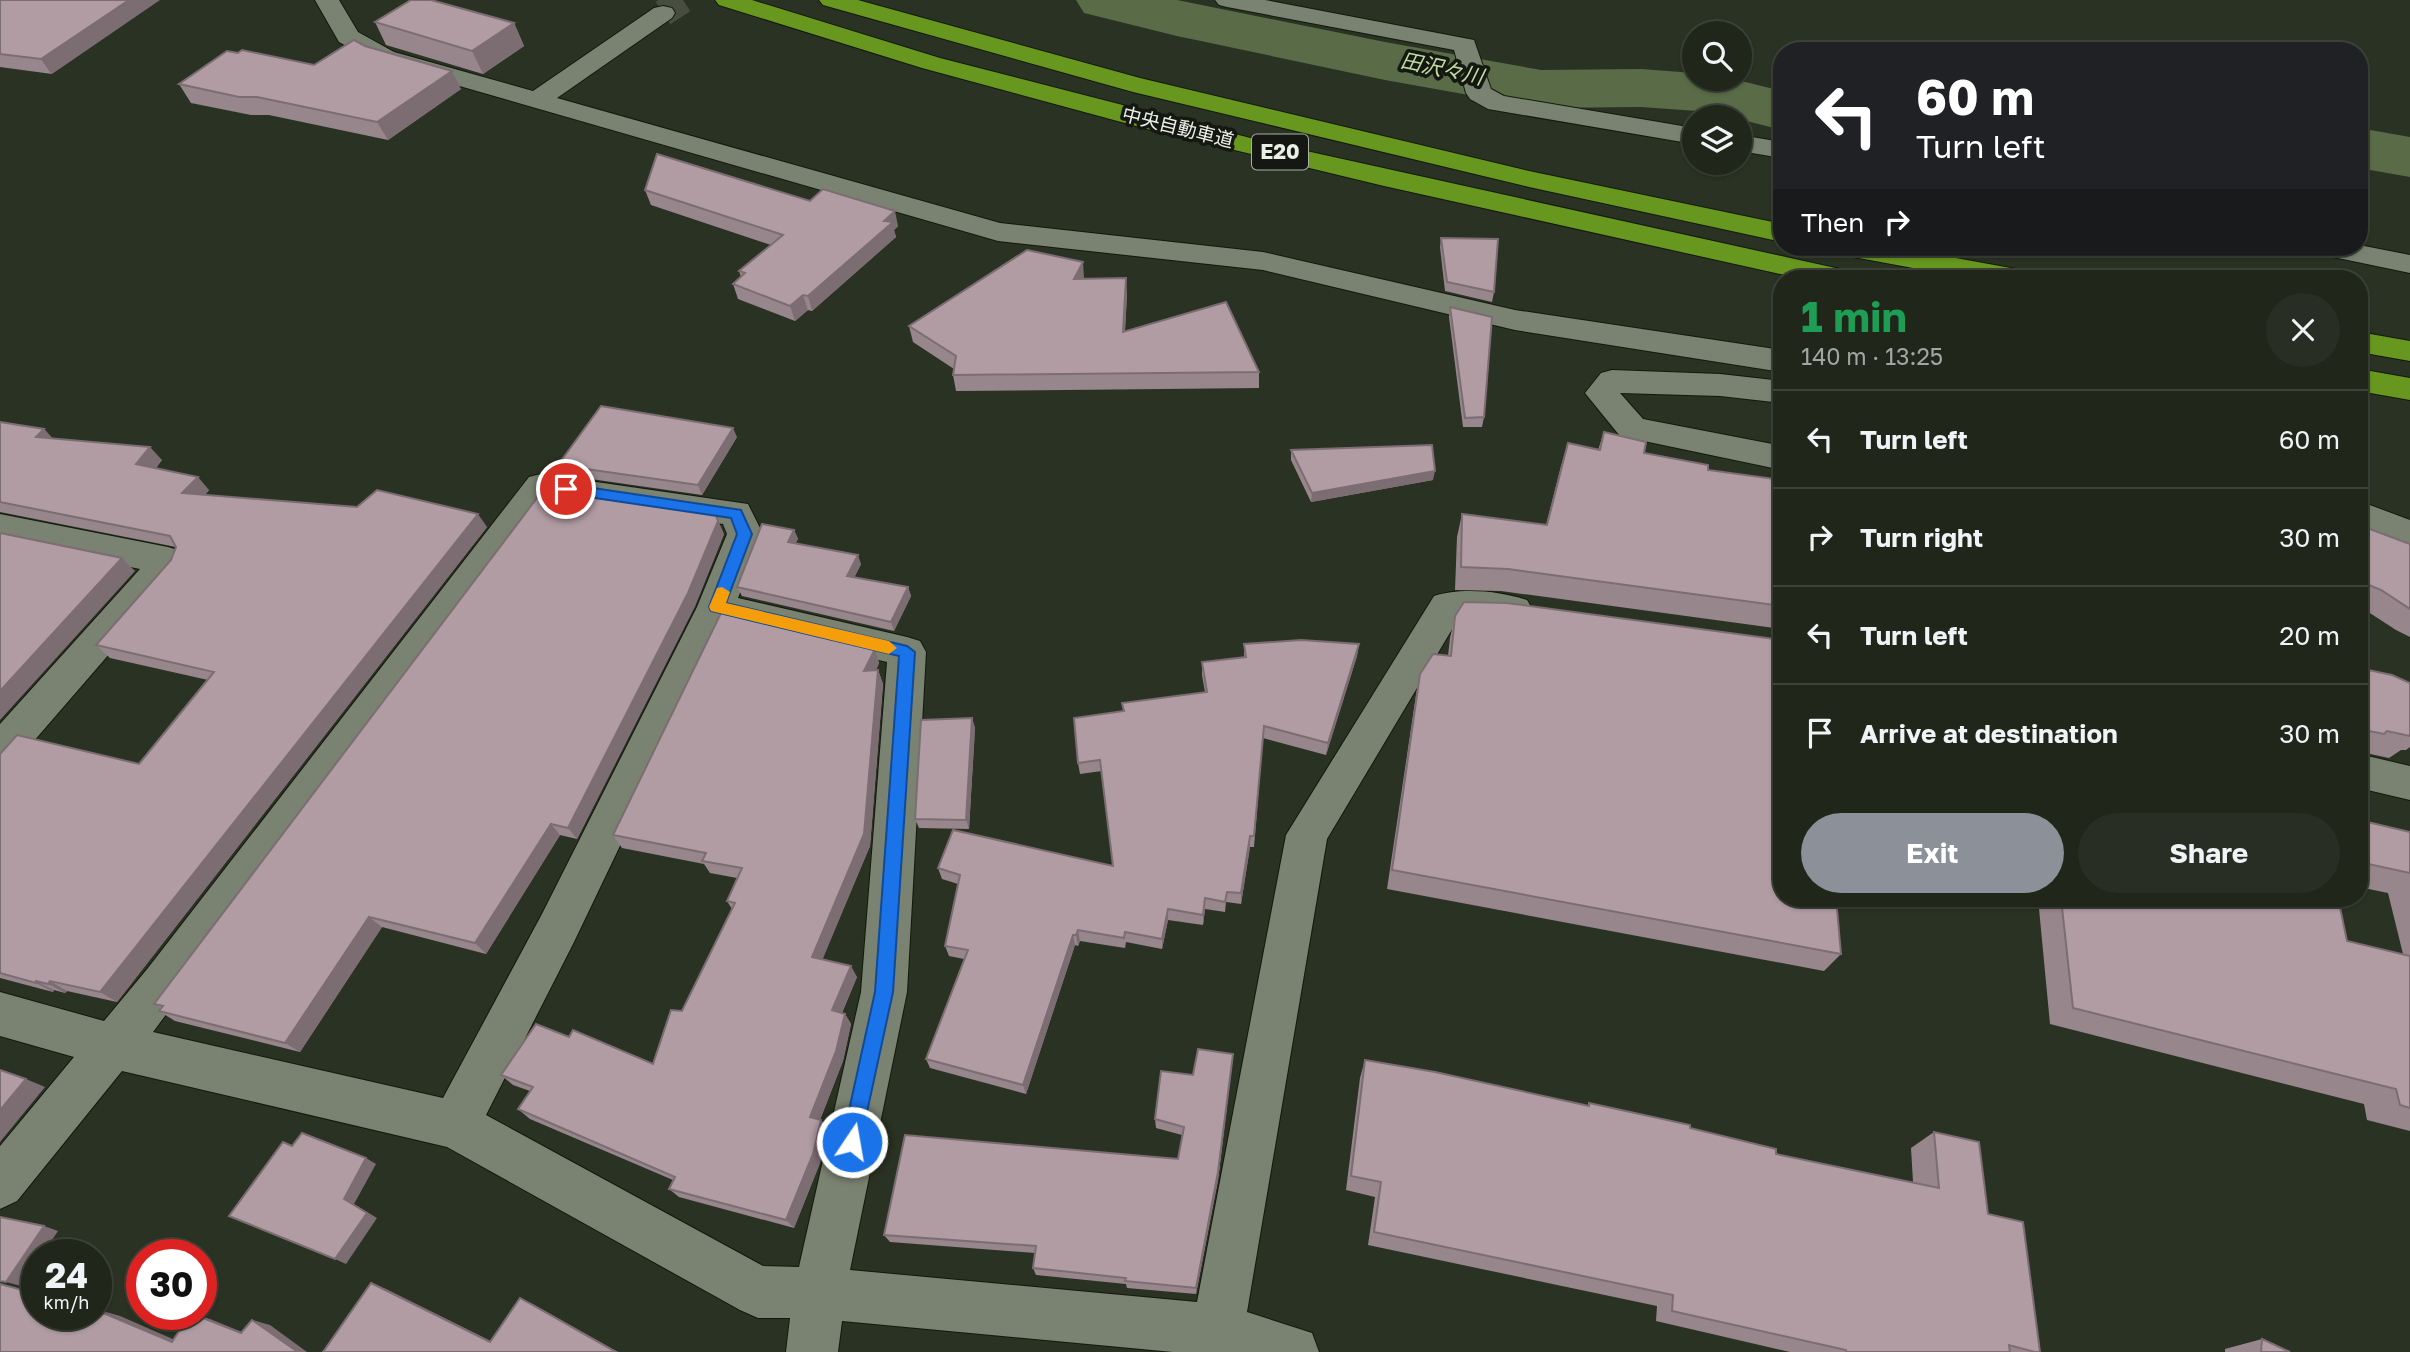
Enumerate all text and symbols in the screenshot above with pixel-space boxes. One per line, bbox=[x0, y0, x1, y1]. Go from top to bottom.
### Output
map controls bbox=[1682, 21, 1752, 175]
button: search bbox=[1682, 21, 1752, 91]
water label: 田沢々川 bbox=[1398, 47, 1488, 90]
text: 60 m bbox=[1916, 67, 2034, 126]
icon: left bbox=[1801, 70, 1892, 161]
street label: 中央自動車道 bbox=[1120, 102, 1236, 151]
button: layers bbox=[1682, 105, 1752, 175]
text: Turn left bbox=[1916, 127, 2045, 165]
road number: E20 bbox=[1252, 134, 1308, 170]
icon: right bbox=[1878, 203, 1916, 241]
text: Then bbox=[1801, 207, 1864, 238]
text: 1 min bbox=[1801, 291, 1907, 341]
button: close bbox=[2266, 293, 2340, 367]
text: 140 m · 13:25 bbox=[1801, 342, 1943, 370]
icon: left bbox=[1801, 420, 1839, 458]
text: Turn left bbox=[1860, 424, 1968, 455]
text: 60 m bbox=[2279, 424, 2340, 455]
pin bbox=[536, 459, 596, 519]
icon: arrive bbox=[547, 470, 585, 508]
icon: right bbox=[1801, 518, 1839, 556]
text: Turn right bbox=[1860, 522, 1983, 553]
text: 30 m bbox=[2279, 522, 2340, 553]
icon: left bbox=[1801, 616, 1839, 654]
text: Turn left bbox=[1860, 620, 1968, 651]
text: 20 m bbox=[2279, 620, 2340, 651]
icon: arrive bbox=[1801, 714, 1839, 752]
text: Arrive at destination bbox=[1860, 718, 2118, 749]
text: 30 m bbox=[2279, 718, 2340, 749]
button: Exit bbox=[1801, 813, 2064, 893]
button: Share bbox=[2078, 813, 2340, 893]
position arrow bbox=[815, 1105, 889, 1179]
speed limit sign: 30 bbox=[126, 1239, 217, 1330]
text: 24 bbox=[45, 1254, 88, 1296]
text: km/h bbox=[44, 1291, 89, 1313]

